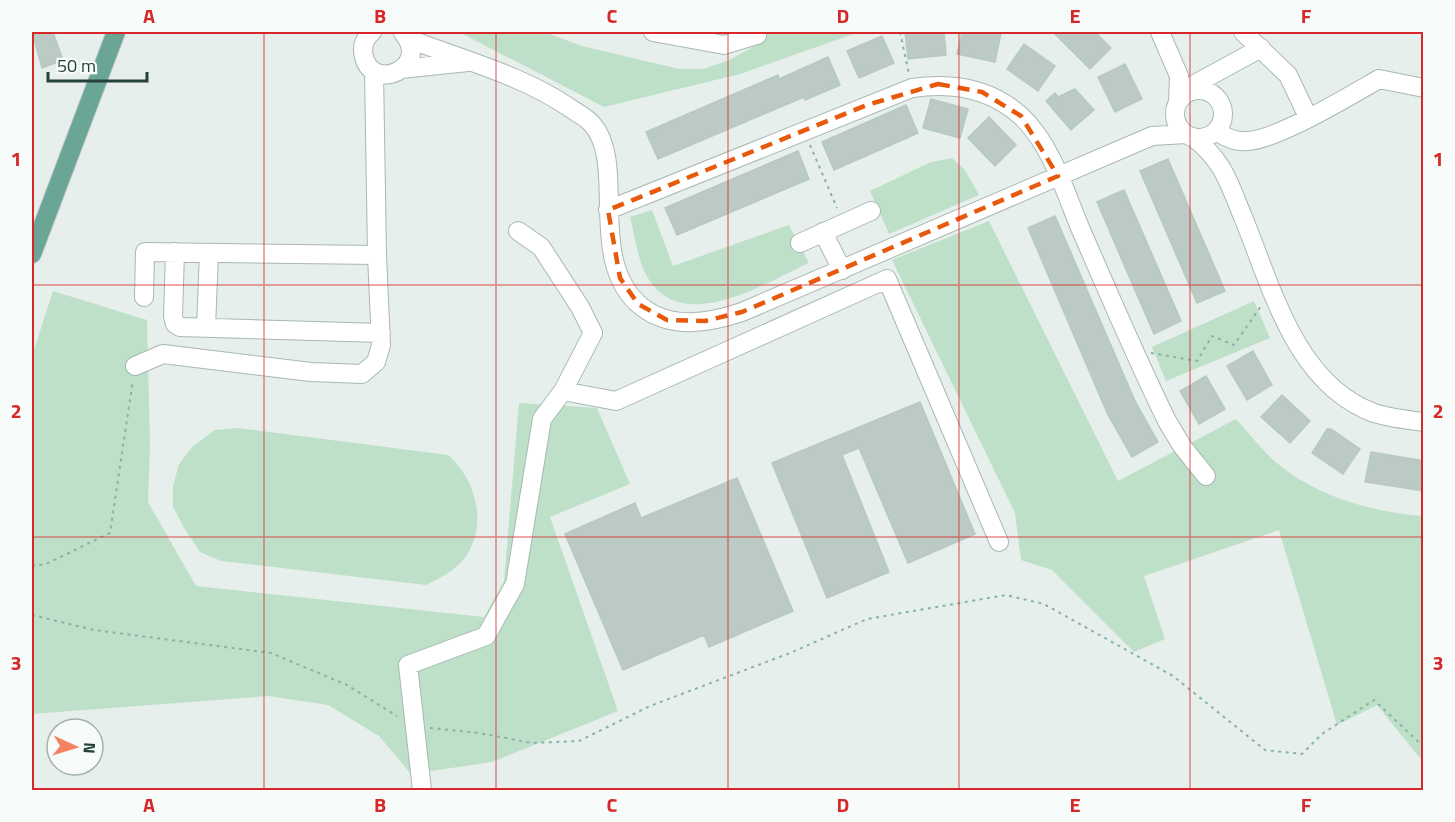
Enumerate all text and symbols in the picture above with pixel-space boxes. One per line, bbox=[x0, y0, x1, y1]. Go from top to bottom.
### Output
text: A bbox=[143, 0, 155, 31]
text: B bbox=[374, 0, 386, 31]
text: C bbox=[607, 0, 618, 31]
text: D bbox=[837, 0, 849, 31]
text: E bbox=[1069, 0, 1081, 31]
text: F bbox=[1301, 0, 1312, 31]
scale bar bbox=[48, 45, 147, 83]
text: 50 m bbox=[57, 52, 96, 79]
text: 1 bbox=[10, 143, 22, 174]
text: 1 bbox=[1432, 143, 1444, 174]
text: 2 bbox=[10, 395, 22, 426]
text: 2 bbox=[1432, 395, 1444, 426]
text: 3 bbox=[10, 647, 22, 678]
text: 3 bbox=[1432, 647, 1444, 678]
north arrow bbox=[45, 717, 105, 777]
text: N bbox=[78, 742, 102, 754]
text: A bbox=[143, 789, 155, 820]
text: B bbox=[374, 789, 386, 820]
text: C bbox=[607, 789, 618, 820]
text: D bbox=[837, 789, 849, 820]
text: E bbox=[1069, 789, 1081, 820]
text: F bbox=[1301, 789, 1312, 820]

